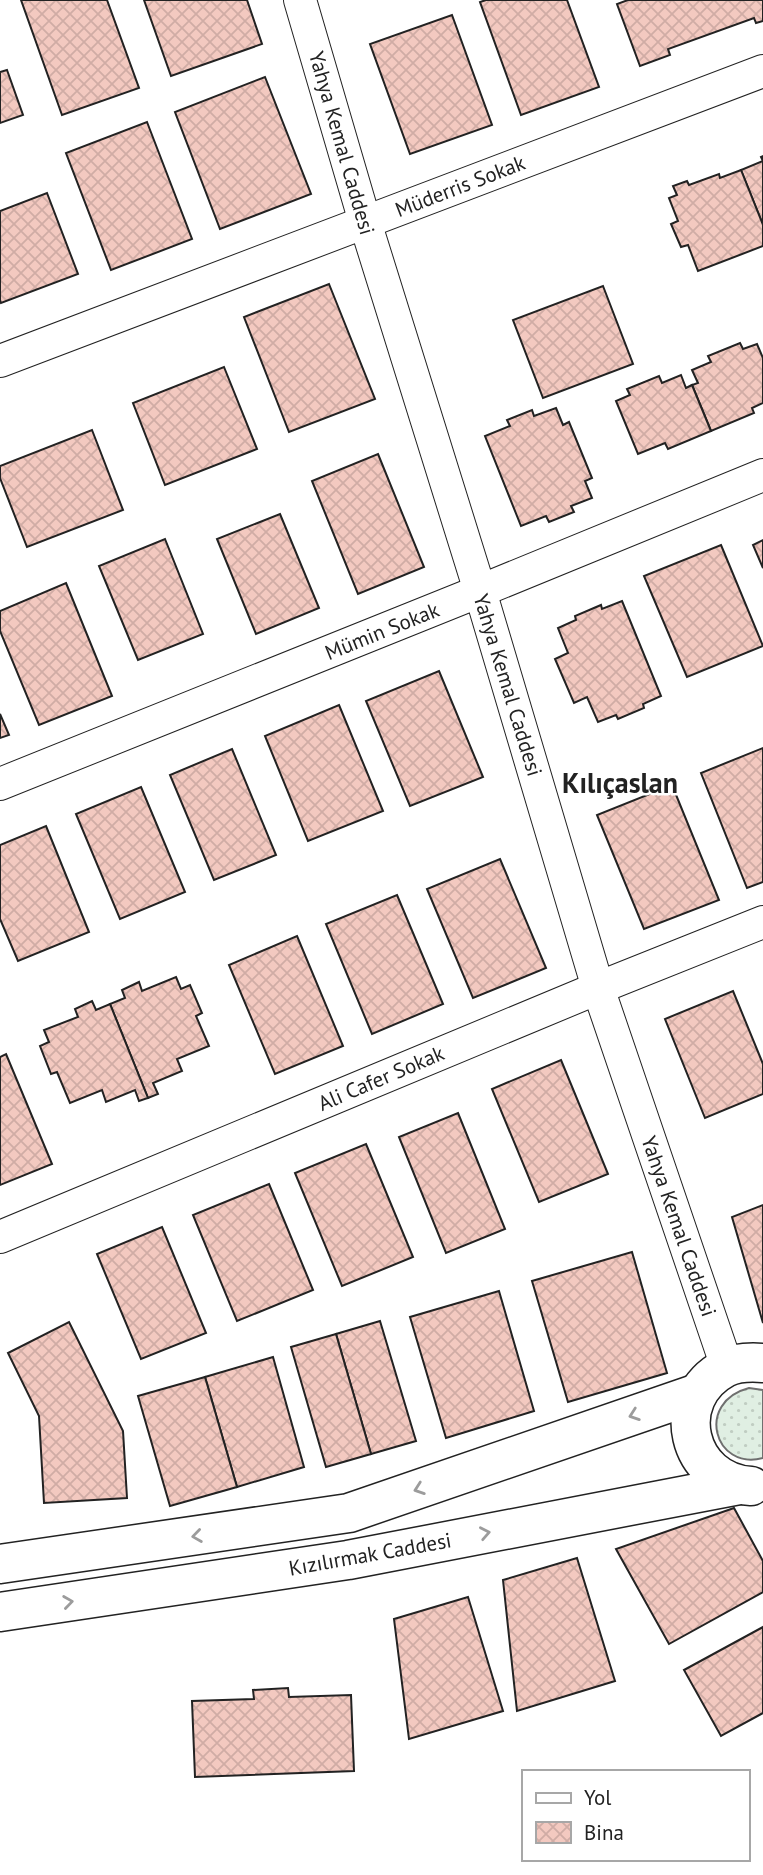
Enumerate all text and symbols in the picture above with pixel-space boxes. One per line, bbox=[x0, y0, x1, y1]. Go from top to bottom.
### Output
street label: Yahya Kemal Caddesi bbox=[303, 48, 381, 238]
street label: Müderris Sokak bbox=[391, 149, 529, 223]
street label: Yahya Kemal Caddesi bbox=[467, 590, 549, 780]
street label: Mümin Sokak bbox=[321, 596, 443, 666]
district label: Kılıçaslan bbox=[562, 764, 678, 801]
street label: Ali Cafer Sokak bbox=[314, 1039, 448, 1117]
street label: Yahya Kemal Caddesi bbox=[635, 1132, 723, 1320]
one-way arrow bbox=[628, 1407, 640, 1421]
one-way arrow bbox=[413, 1481, 426, 1495]
street label: Kızılırmak Caddesi bbox=[287, 1526, 453, 1582]
one-way arrow bbox=[479, 1527, 491, 1542]
one-way arrow bbox=[191, 1528, 203, 1543]
one-way arrow bbox=[62, 1594, 73, 1609]
legend bbox=[522, 1770, 749, 1861]
text: Yol bbox=[584, 1784, 611, 1811]
text: Bina bbox=[584, 1819, 624, 1846]

